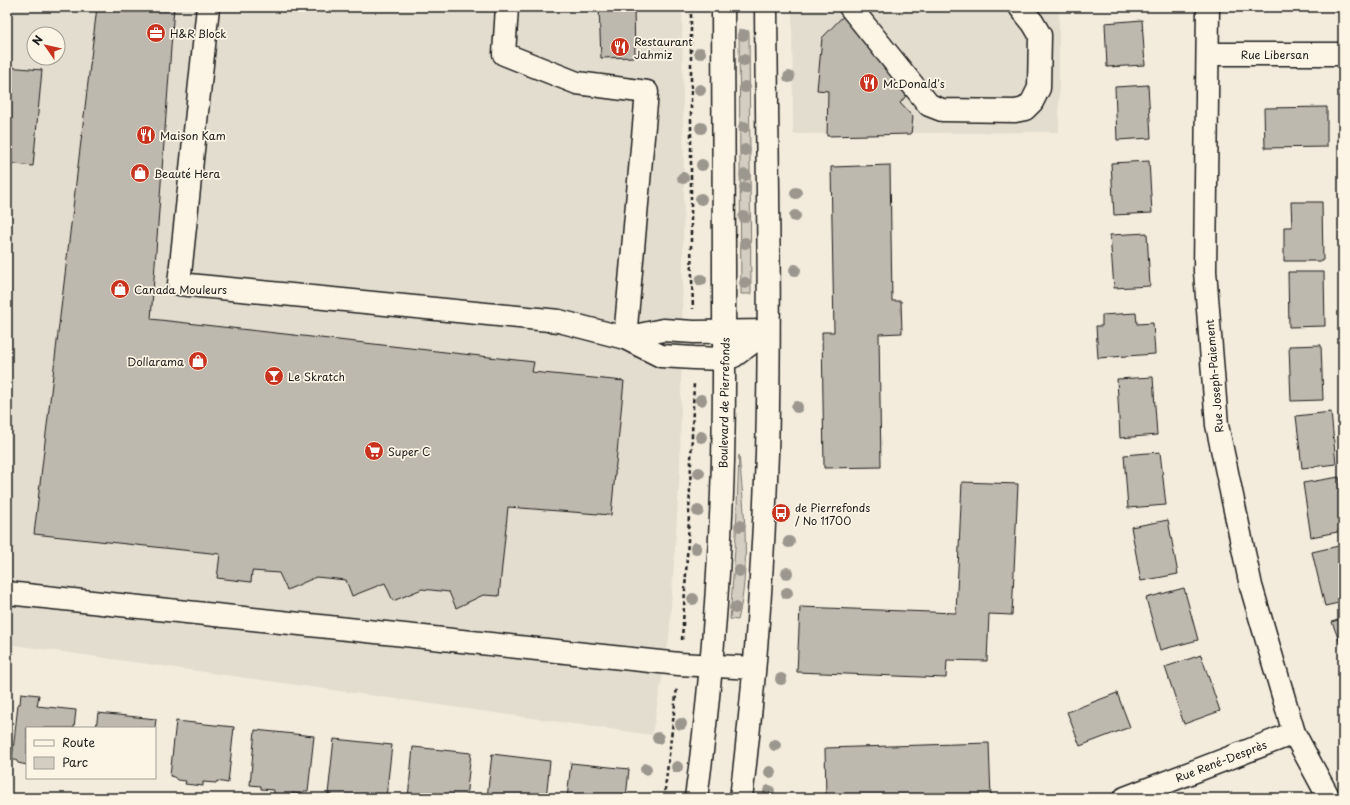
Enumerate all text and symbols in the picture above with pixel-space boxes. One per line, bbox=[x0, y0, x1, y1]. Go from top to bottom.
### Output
office icon: H&R Block bbox=[145, 22, 167, 44]
place label: H&R Block bbox=[170, 25, 227, 42]
north arrow bbox=[26, 26, 66, 66]
text: N bbox=[28, 32, 47, 48]
place label: Restaurant Jahmiz bbox=[634, 33, 693, 63]
restaurant icon: Restaurant Jahmiz bbox=[609, 36, 631, 58]
street label: Rue Libersan bbox=[1241, 46, 1309, 63]
restaurant icon: McDonald's bbox=[858, 72, 880, 94]
place label: McDonald's bbox=[883, 75, 945, 92]
restaurant icon: Maison Kam bbox=[135, 124, 157, 146]
place label: Maison Kam bbox=[160, 127, 226, 144]
shop icon: Beauté Hera bbox=[129, 162, 151, 184]
place label: Beauté Hera bbox=[154, 165, 220, 182]
shop icon: Canada Mouleurs bbox=[109, 278, 131, 300]
place label: Canada Mouleurs bbox=[134, 281, 227, 298]
street label: Rue Joseph-Paiement bbox=[1201, 318, 1227, 433]
street label: Boulevard de Pierrefonds bbox=[714, 337, 734, 469]
shop icon: Dollarama bbox=[187, 350, 209, 372]
place label: Dollarama bbox=[127, 353, 184, 370]
bar icon: Le Skratch bbox=[263, 365, 285, 387]
place label: Le Skratch bbox=[288, 368, 345, 385]
supermarket icon: Super C bbox=[363, 440, 385, 462]
place label: Super C bbox=[388, 443, 431, 460]
place label: de Pierrefonds / No 11700 bbox=[795, 499, 870, 529]
bus stop icon: de Pierrefonds / No 11700 bbox=[770, 502, 792, 524]
legend bbox=[26, 727, 156, 779]
text: Route bbox=[62, 733, 95, 751]
street label: Rue René-Desprès bbox=[1173, 736, 1269, 786]
text: Parc bbox=[62, 753, 88, 771]

